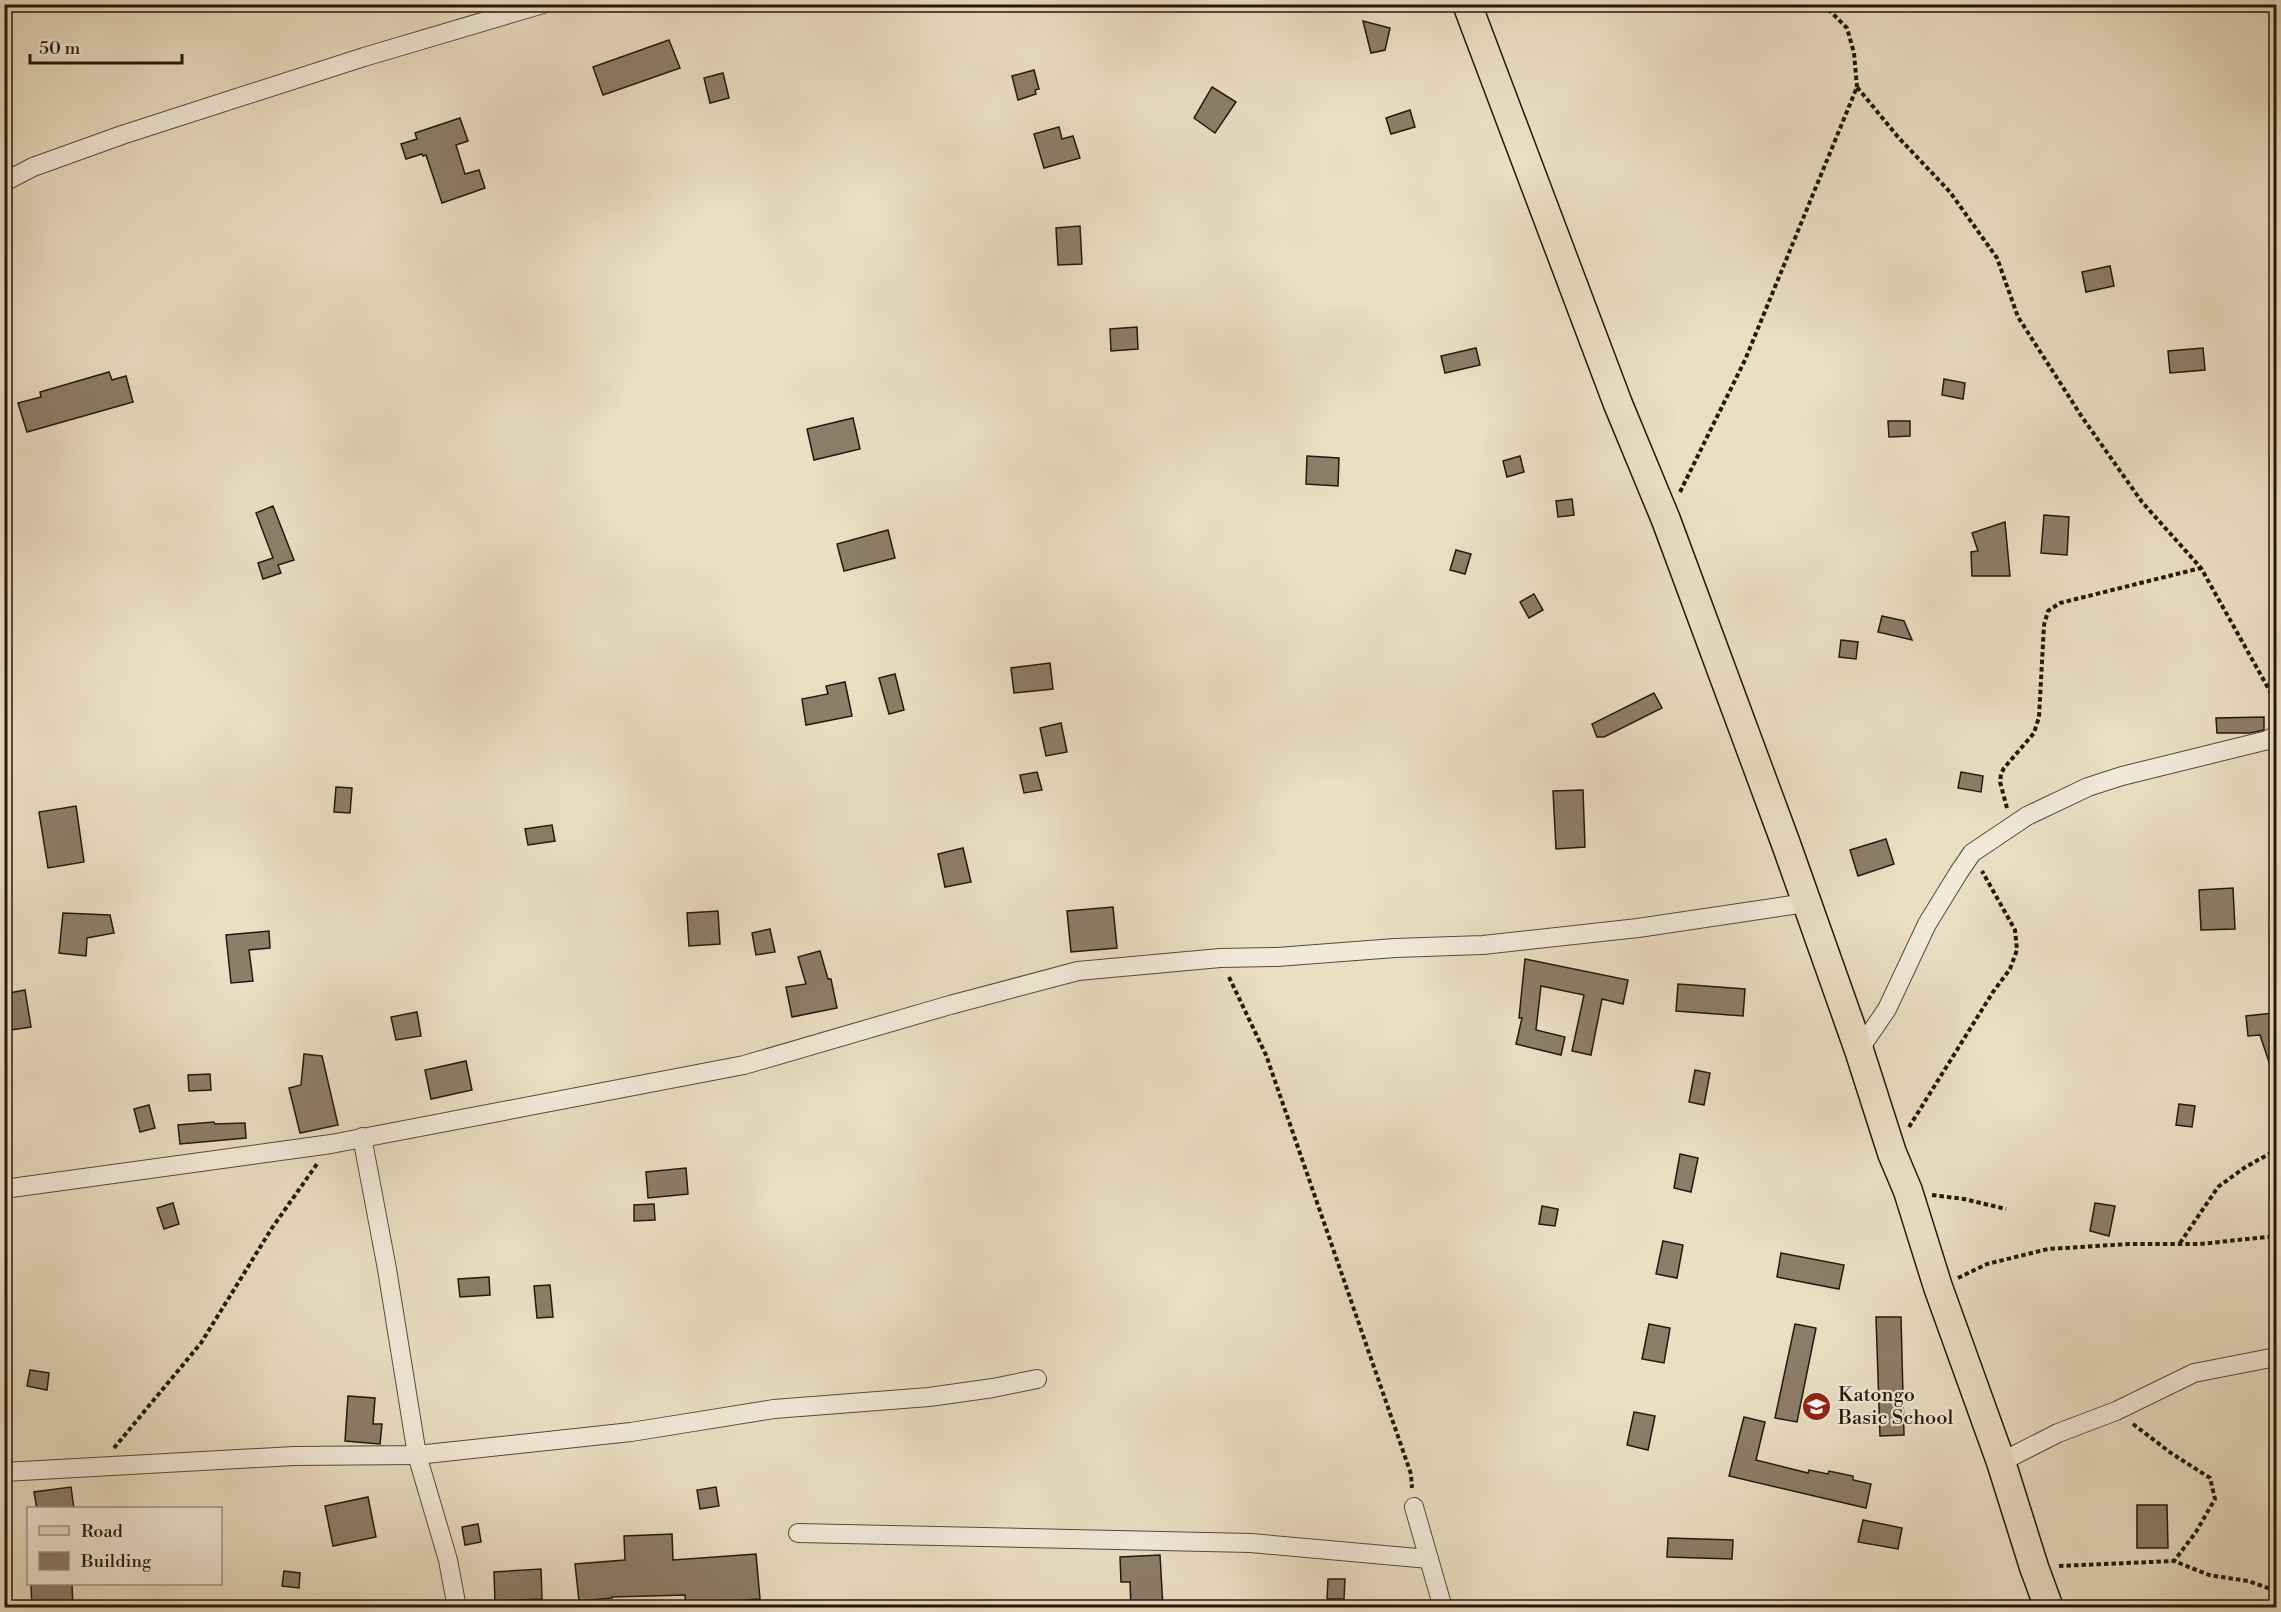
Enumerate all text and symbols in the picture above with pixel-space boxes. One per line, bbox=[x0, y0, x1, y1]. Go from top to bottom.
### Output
scale bar bbox=[30, 27, 182, 65]
text: 50 m bbox=[39, 37, 81, 60]
place label: Katongo Basic School bbox=[1837, 1383, 1954, 1431]
school or university icon: Katongo Basic School bbox=[1801, 1390, 1833, 1422]
legend bbox=[27, 1507, 222, 1585]
text: Road bbox=[81, 1520, 124, 1543]
text: Building bbox=[80, 1550, 152, 1573]

